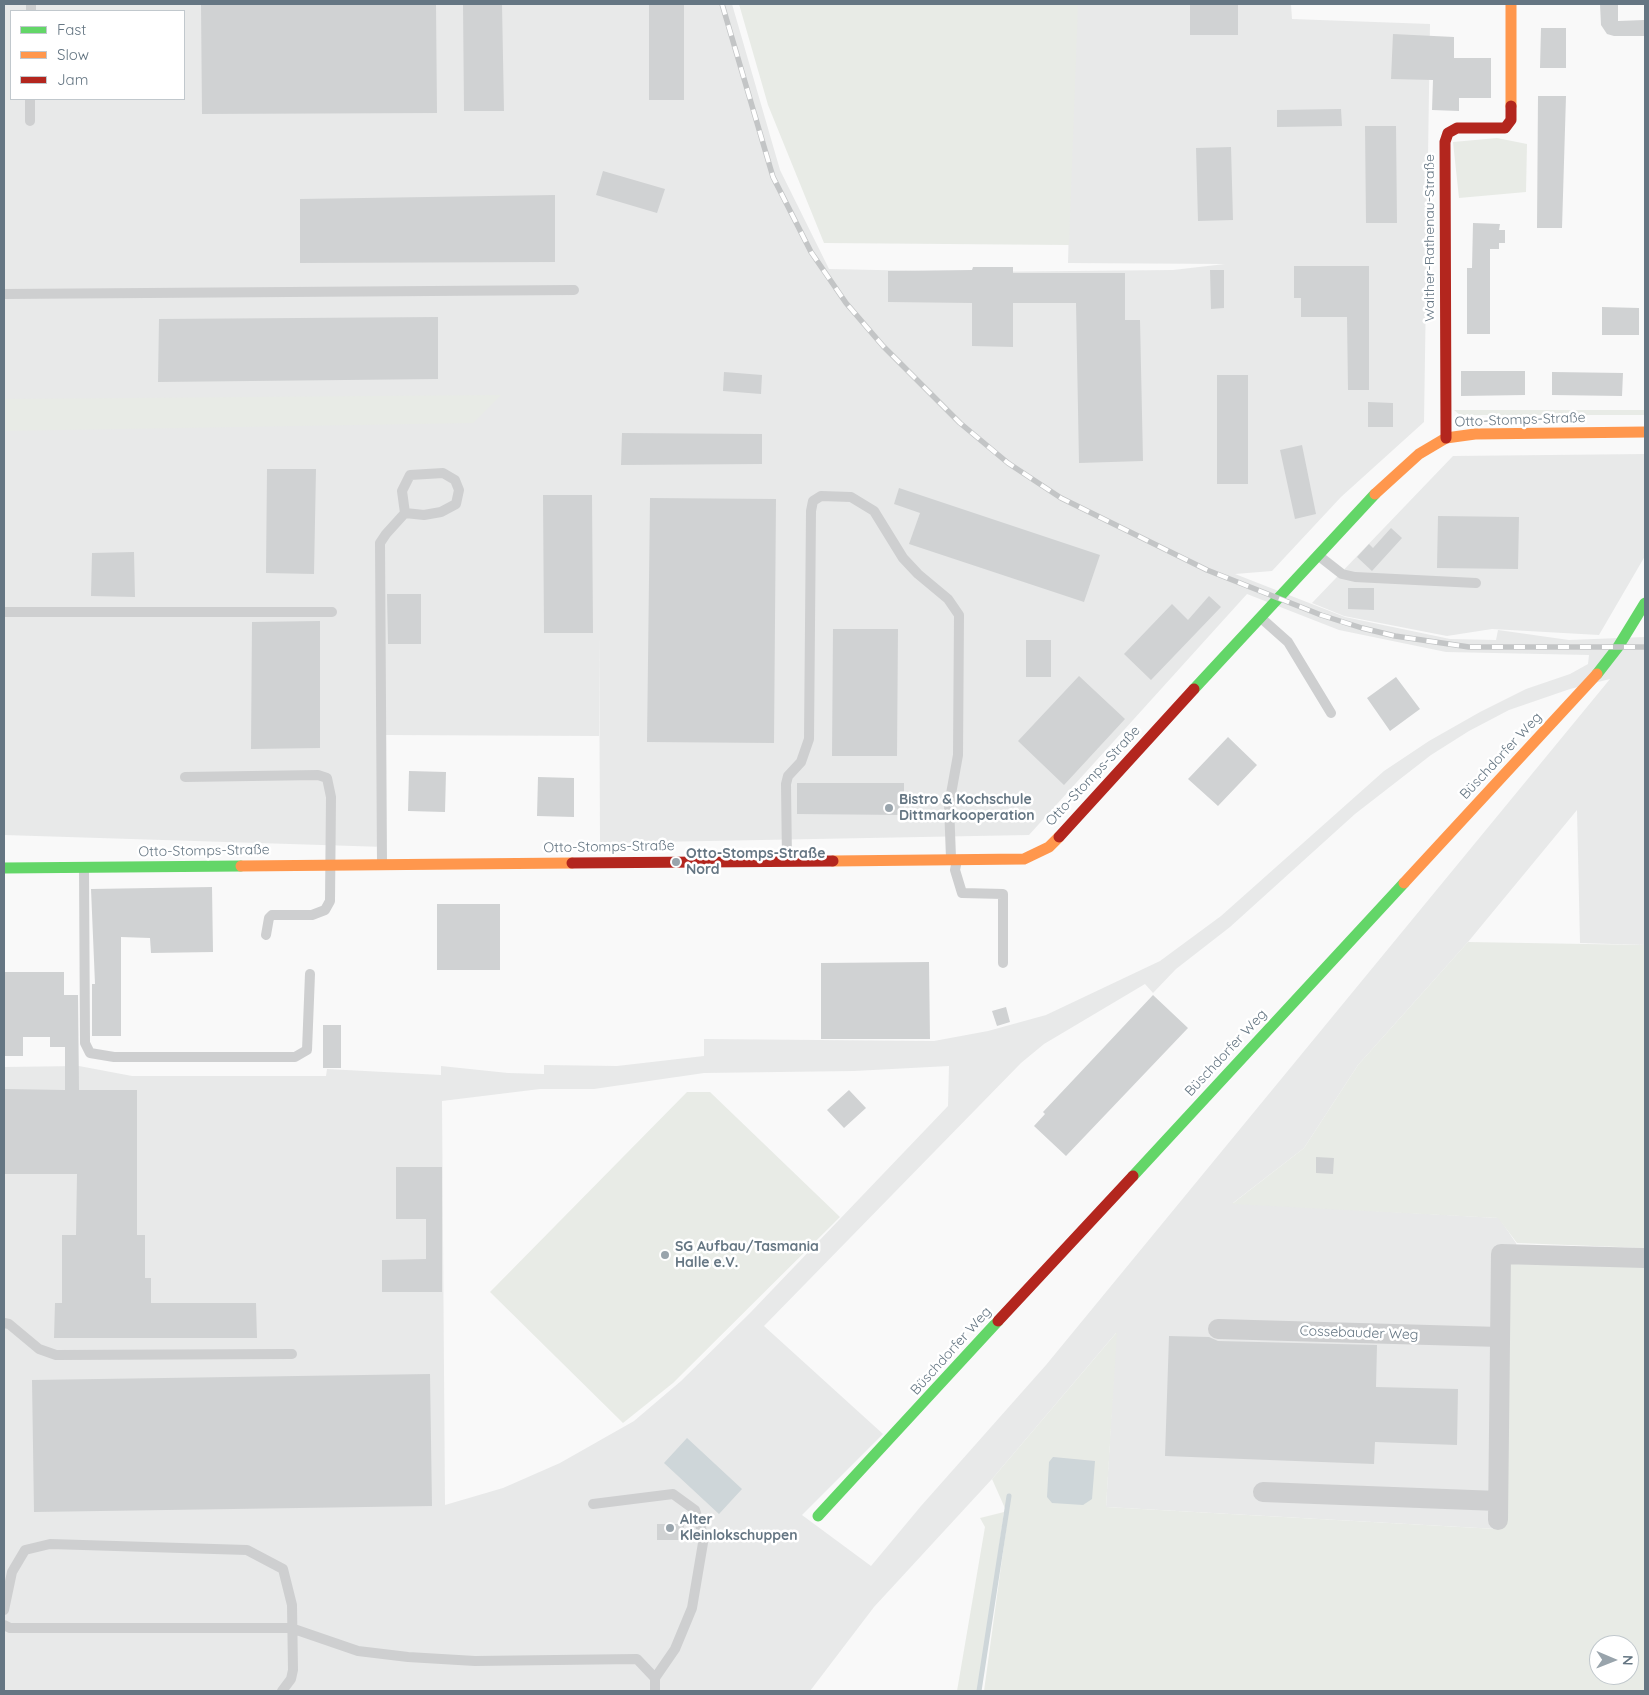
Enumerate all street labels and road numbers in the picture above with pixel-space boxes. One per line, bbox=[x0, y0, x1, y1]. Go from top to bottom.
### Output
street label: Walther-Rathenau-Straße bbox=[1422, 154, 1438, 322]
street label: Otto-Stomps-Straße bbox=[1454, 409, 1586, 431]
street label: Büschdorfer Weg bbox=[1456, 709, 1546, 803]
street label: Otto-Stomps-Straße bbox=[1042, 722, 1144, 830]
street label: Otto-Stomps-Straße bbox=[543, 837, 675, 857]
street label: Otto-Stomps-Straße bbox=[138, 841, 270, 861]
street label: Büschdorfer Weg bbox=[1181, 1006, 1271, 1100]
street label: Büschdorfer Weg bbox=[907, 1304, 995, 1398]
street label: Cossebauder Weg bbox=[1299, 1323, 1419, 1343]

